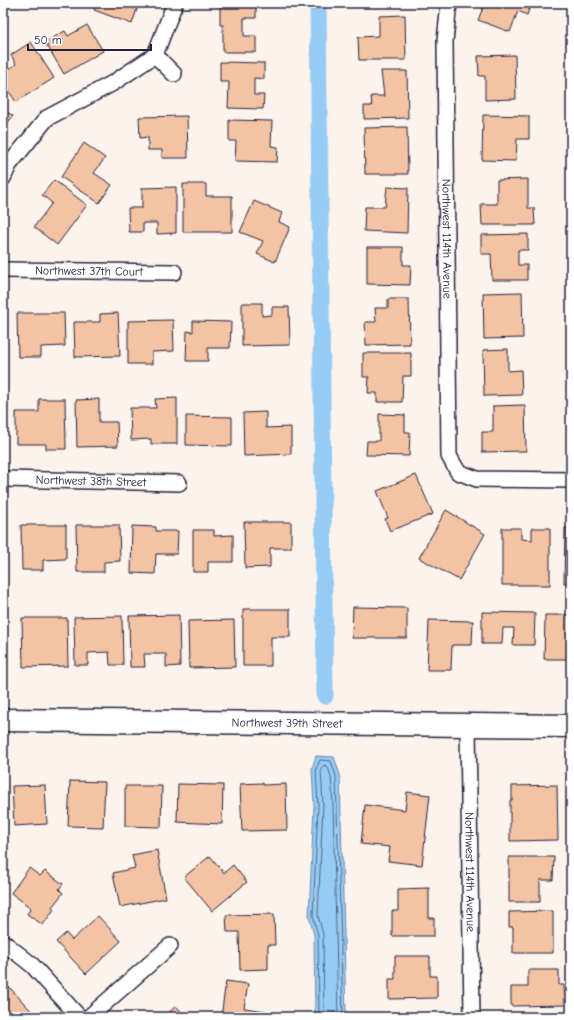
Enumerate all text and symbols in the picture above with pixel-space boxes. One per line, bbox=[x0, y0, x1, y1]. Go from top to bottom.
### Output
scale bar bbox=[28, 26, 151, 52]
text: 50 m bbox=[34, 33, 62, 47]
street label: Northwest 114th Avenue bbox=[439, 179, 454, 299]
street label: Northwest 37th Court bbox=[35, 263, 144, 279]
street label: Northwest 38th Street bbox=[36, 473, 147, 489]
street label: Northwest 39th Street bbox=[232, 715, 343, 731]
street label: Northwest 114th Avenue bbox=[462, 812, 478, 932]

